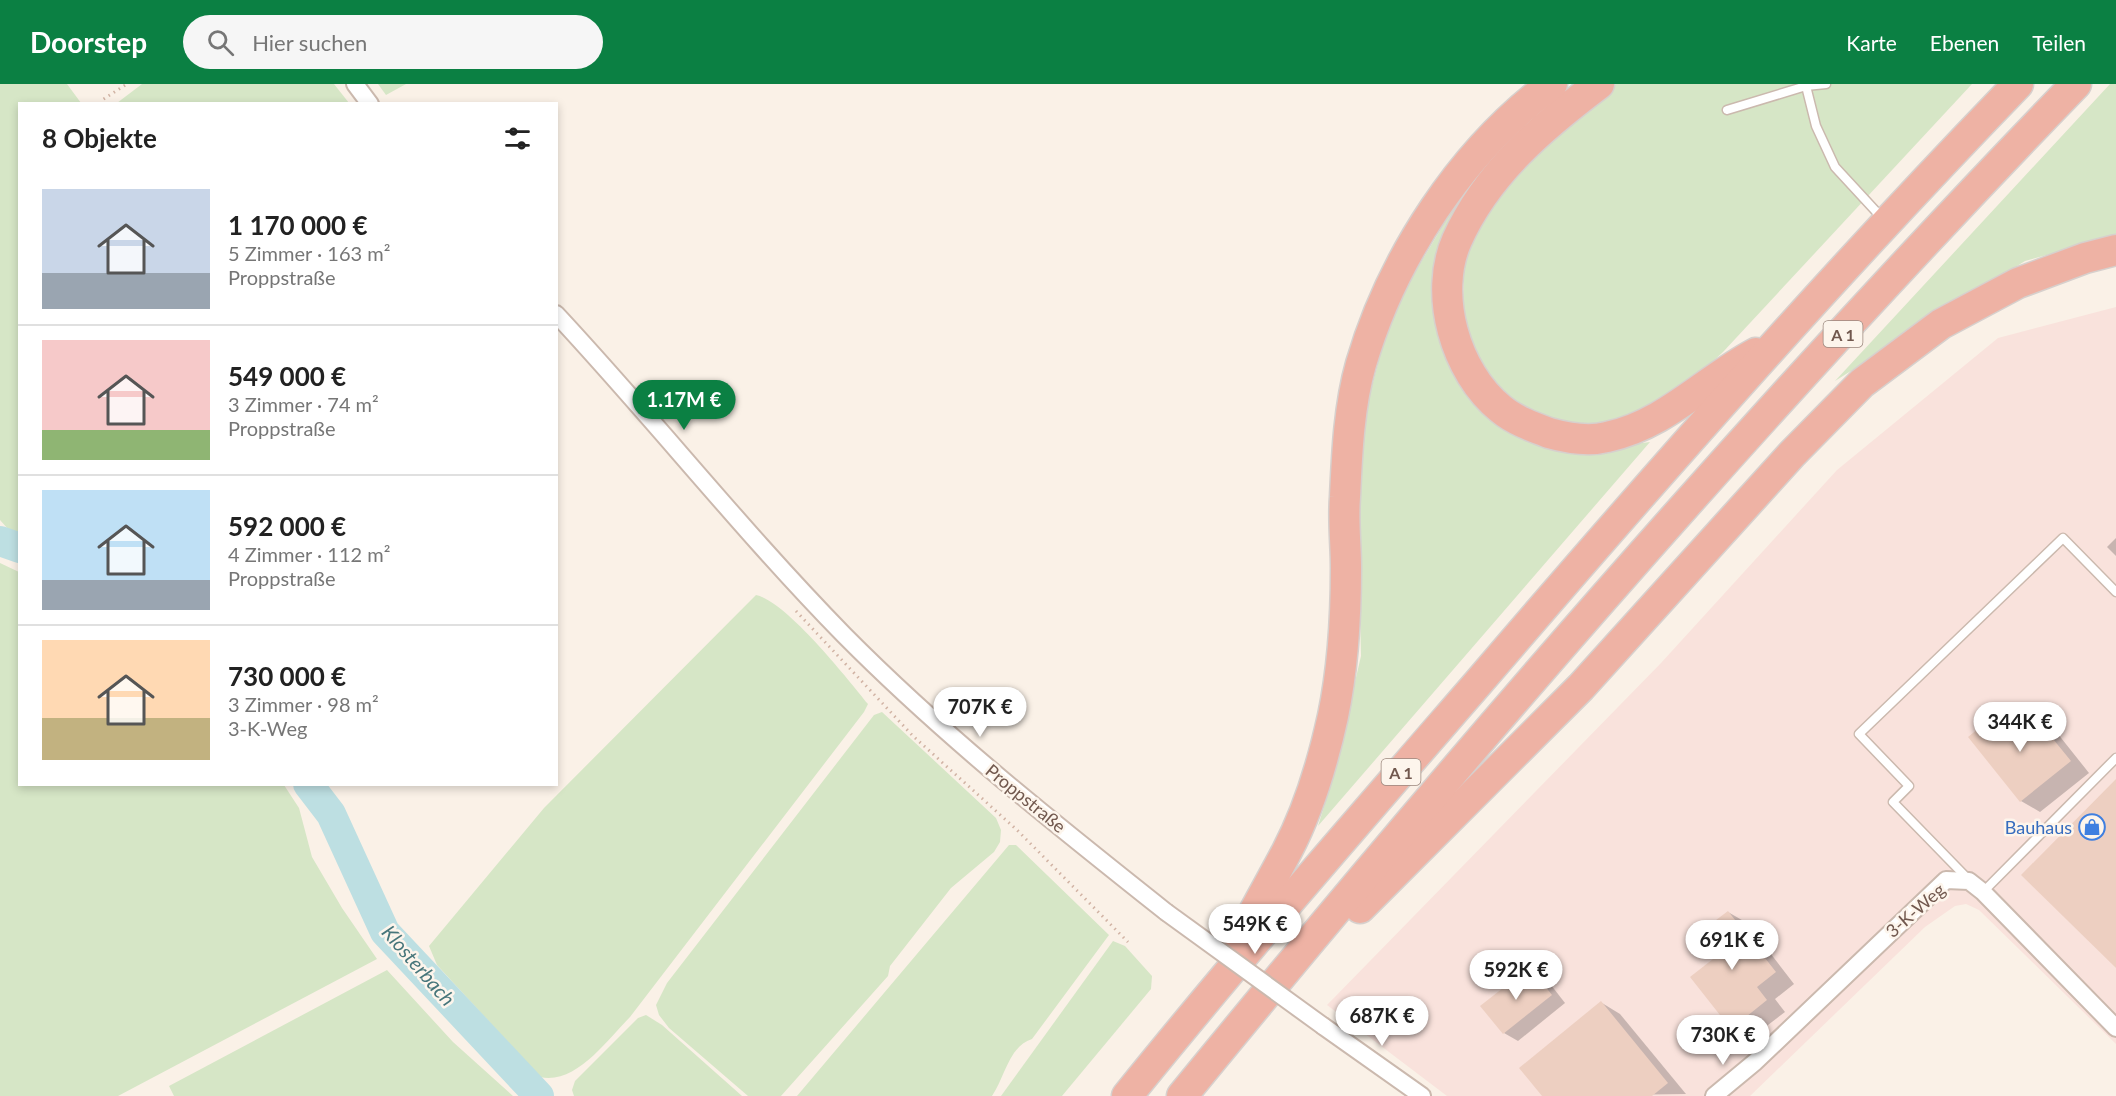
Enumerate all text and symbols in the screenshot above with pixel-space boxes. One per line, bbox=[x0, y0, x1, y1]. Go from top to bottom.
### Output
search box bbox=[183, 15, 603, 69]
text: Doorstep bbox=[30, 25, 147, 59]
icon: search bbox=[204, 26, 237, 59]
text: Hier suchen bbox=[252, 29, 367, 56]
text: Karte bbox=[1846, 30, 1897, 55]
text: Ebenen bbox=[1930, 30, 1999, 55]
text: Teilen bbox=[2032, 30, 2086, 55]
text: 8 Objekte bbox=[42, 122, 157, 154]
icon: filters bbox=[501, 122, 534, 155]
text: 1 170 000 € bbox=[228, 209, 368, 241]
icon: home bbox=[90, 213, 162, 285]
text: 5 Zimmer · 163 m² bbox=[228, 241, 390, 265]
text: Proppstraße bbox=[228, 265, 336, 289]
road number: A 1 bbox=[1824, 321, 1862, 347]
text: 549 000 € bbox=[228, 360, 346, 392]
icon: home bbox=[90, 364, 162, 436]
pin: 1.17M € bbox=[629, 380, 739, 431]
text: 1.17M € bbox=[647, 387, 721, 411]
text: 3 Zimmer · 74 m² bbox=[228, 392, 379, 416]
text: Proppstraße bbox=[228, 416, 336, 440]
text: 592 000 € bbox=[228, 510, 346, 542]
icon: home bbox=[90, 514, 162, 586]
text: 4 Zimmer · 112 m² bbox=[228, 542, 390, 566]
text: Proppstraße bbox=[228, 566, 336, 590]
text: 730 000 € bbox=[228, 660, 346, 692]
icon: home bbox=[90, 664, 162, 736]
pin: 707K € bbox=[931, 687, 1029, 738]
text: 3 Zimmer · 98 m² bbox=[228, 692, 379, 716]
text: 707K € bbox=[948, 694, 1012, 718]
pin: 344K € bbox=[1971, 702, 2069, 753]
text: 344K € bbox=[1988, 709, 2052, 733]
text: 3-K-Weg bbox=[228, 716, 307, 740]
street label: Proppstraße bbox=[981, 759, 1071, 837]
road number: A 1 bbox=[1382, 759, 1420, 785]
shop icon: Bauhaus bbox=[2077, 812, 2107, 842]
place label: Bauhaus bbox=[2005, 816, 2072, 838]
street label: 3-K-Weg bbox=[1881, 878, 1949, 942]
pin: 549K € bbox=[1206, 904, 1304, 955]
text: 549K € bbox=[1223, 911, 1287, 935]
water label: Klosterbach bbox=[377, 920, 461, 1010]
pin: 691K € bbox=[1683, 920, 1781, 971]
text: 691K € bbox=[1700, 927, 1764, 951]
pin: 592K € bbox=[1467, 950, 1565, 1001]
text: 592K € bbox=[1484, 957, 1548, 981]
pin: 687K € bbox=[1333, 996, 1431, 1047]
text: 687K € bbox=[1350, 1003, 1414, 1027]
pin: 730K € bbox=[1674, 1015, 1772, 1066]
text: 730K € bbox=[1691, 1022, 1755, 1046]

